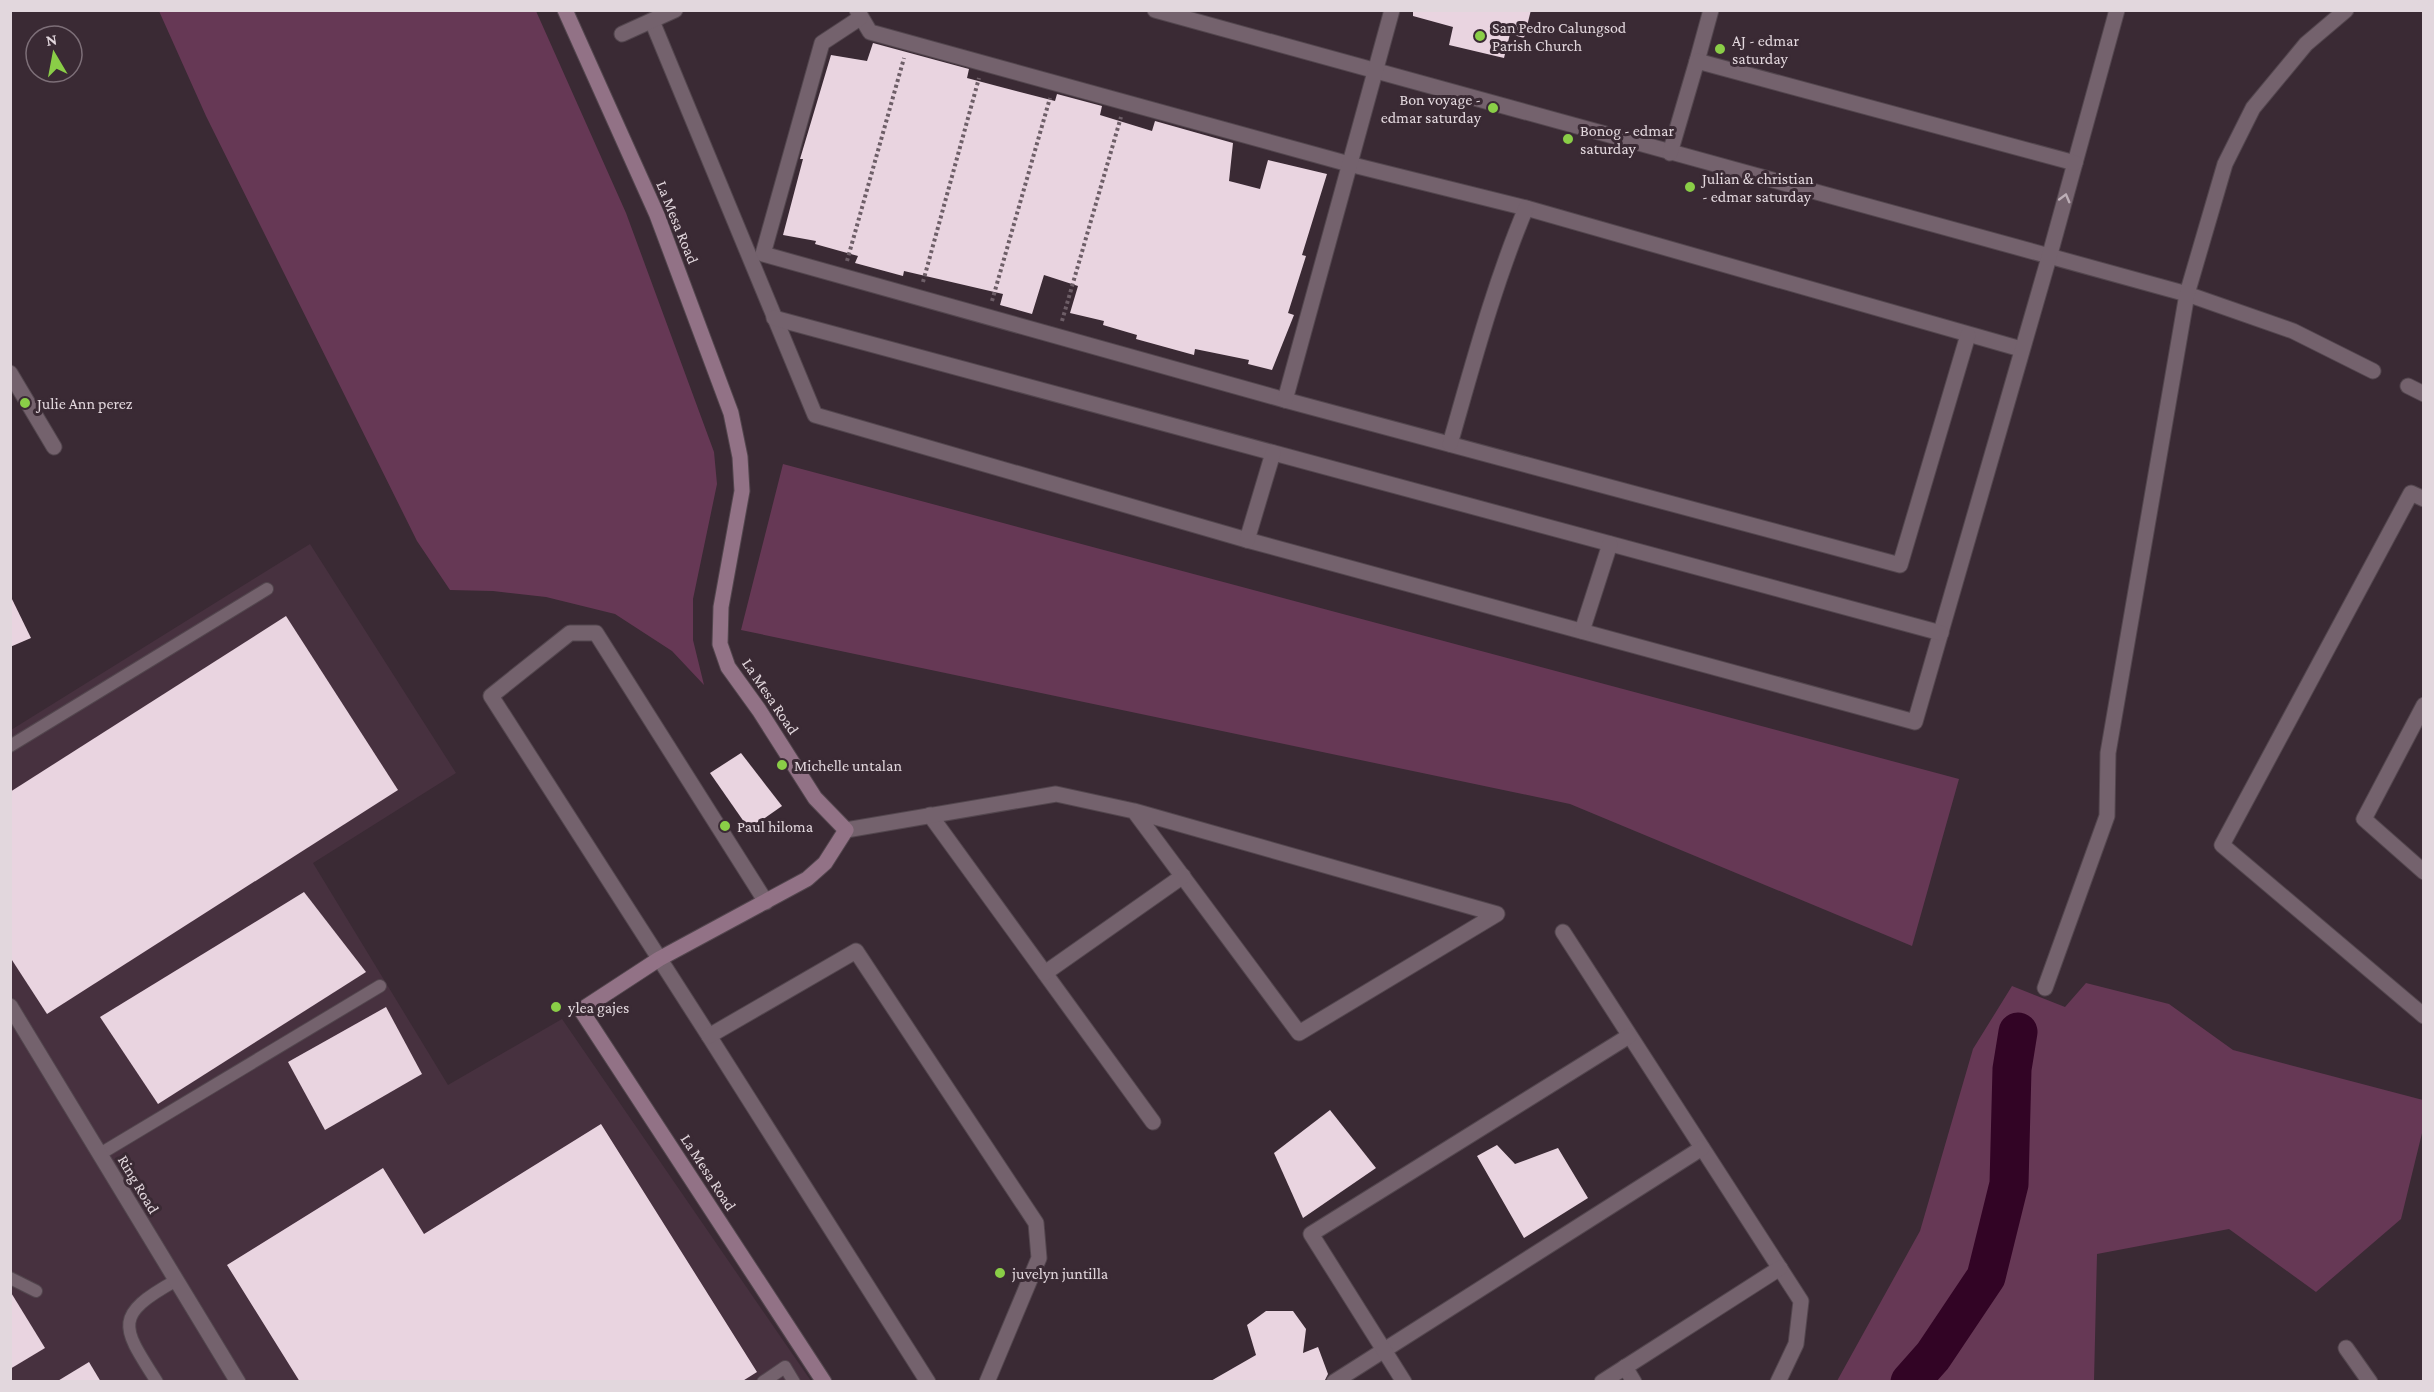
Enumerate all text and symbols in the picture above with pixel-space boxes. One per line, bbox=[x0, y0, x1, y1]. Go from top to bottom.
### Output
place label: San Pedro Calungsod Parish Church bbox=[1492, 19, 1627, 54]
north arrow bbox=[24, 24, 84, 84]
marker: San Pedro Calungsod Parish Church bbox=[1473, 29, 1487, 43]
text: N bbox=[45, 30, 58, 49]
place label: AJ - edmar saturday bbox=[1732, 32, 1799, 68]
marker: AJ - edmar saturday bbox=[1713, 42, 1727, 56]
place label: Bon voyage - edmar saturday bbox=[1381, 91, 1482, 127]
marker: Bon voyage - edmar saturday bbox=[1486, 101, 1500, 115]
place label: Bonog - edmar saturday bbox=[1580, 122, 1675, 158]
marker: Bonog - edmar saturday bbox=[1561, 132, 1575, 146]
place label: Julian & christian - edmar saturday bbox=[1700, 170, 1814, 206]
street label: La Mesa Road bbox=[653, 178, 702, 267]
marker: Julian & christian - edmar saturday bbox=[1683, 180, 1697, 194]
one-way arrow bbox=[2058, 193, 2070, 204]
place label: Julie Ann perez bbox=[35, 395, 133, 413]
marker: Julie Ann perez bbox=[18, 396, 32, 410]
street label: La Mesa Road bbox=[739, 655, 803, 738]
place label: Michelle untalan bbox=[794, 757, 902, 774]
marker: Michelle untalan bbox=[775, 758, 789, 772]
place label: Paul hiloma bbox=[737, 818, 814, 835]
marker: Paul hiloma bbox=[718, 819, 732, 833]
place label: ylea gajes bbox=[567, 999, 629, 1017]
marker: ylea gajes bbox=[549, 1000, 563, 1014]
street label: La Mesa Road bbox=[678, 1131, 740, 1214]
street label: Ring Road bbox=[114, 1152, 163, 1217]
place label: juvelyn juntilla bbox=[1011, 1265, 1109, 1283]
marker: juvelyn juntilla bbox=[993, 1266, 1007, 1280]

